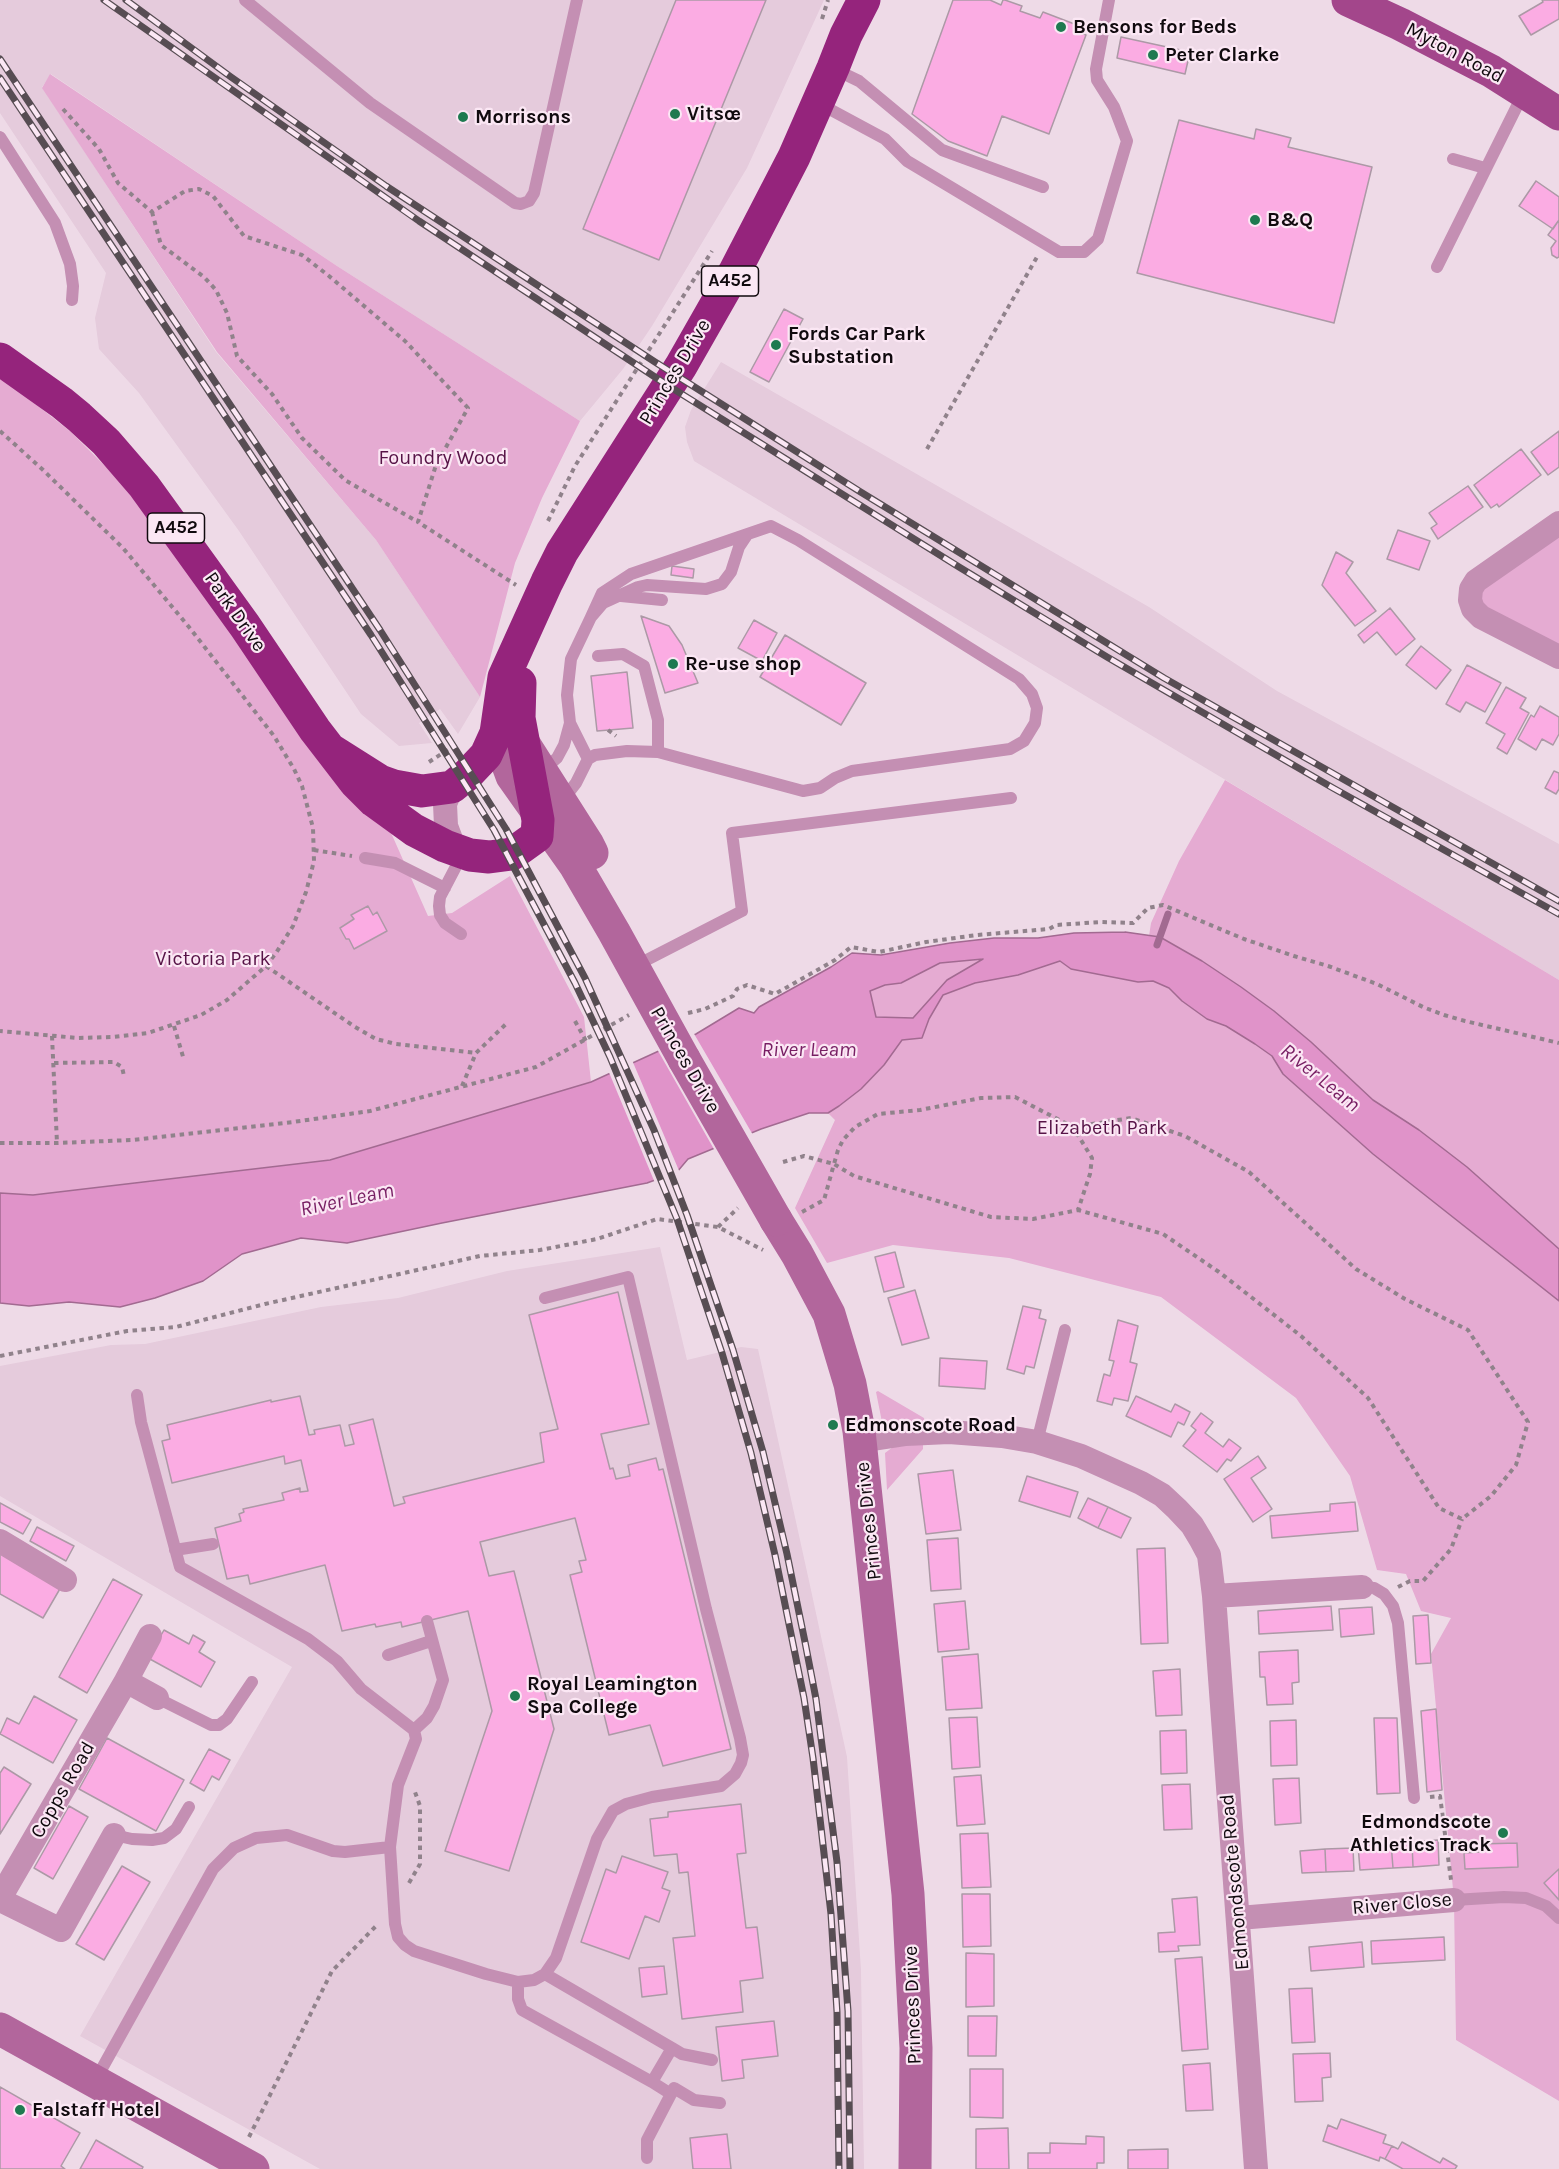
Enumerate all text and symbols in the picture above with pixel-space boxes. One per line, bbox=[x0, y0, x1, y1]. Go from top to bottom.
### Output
place label: Bensons for Beds bbox=[1073, 15, 1237, 39]
street label: Myton Road bbox=[1402, 17, 1508, 89]
marker: Bensons for Beds bbox=[1054, 20, 1068, 34]
place label: Peter Clarke bbox=[1165, 43, 1279, 67]
marker: Peter Clarke bbox=[1146, 48, 1160, 62]
place label: Vitsœ bbox=[687, 102, 741, 126]
place label: Morrisons bbox=[475, 105, 571, 129]
marker: Vitsœ bbox=[668, 107, 682, 121]
marker: Morrisons bbox=[456, 110, 470, 124]
place label: B&Q bbox=[1267, 208, 1313, 232]
marker: B&Q bbox=[1248, 213, 1262, 227]
road number: A452 bbox=[702, 266, 758, 296]
street label: Princes Drive bbox=[634, 315, 716, 429]
place label: Fords Car Park Substation bbox=[788, 322, 926, 369]
marker: Fords Car Park Substation bbox=[769, 338, 783, 352]
park label: Foundry Wood bbox=[378, 446, 508, 470]
road number: A452 bbox=[148, 513, 204, 543]
street label: Park Drive bbox=[199, 567, 271, 657]
place label: Re-use shop bbox=[685, 652, 801, 676]
marker: Re-use shop bbox=[666, 657, 680, 671]
park label: Victoria Park bbox=[155, 947, 271, 971]
street label: Princes Drive bbox=[645, 1003, 725, 1117]
water label: River Leam bbox=[762, 1037, 856, 1063]
water label: River Leam bbox=[1275, 1038, 1365, 1118]
park label: Elizabeth Park bbox=[1037, 1116, 1167, 1140]
water label: River Leam bbox=[298, 1178, 396, 1222]
place label: Edmonscote Road bbox=[845, 1413, 1016, 1437]
marker: Edmonscote Road bbox=[826, 1418, 840, 1432]
street label: Princes Drive bbox=[851, 1461, 887, 1581]
place label: Royal Leamington Spa College bbox=[527, 1672, 698, 1719]
marker: Royal Leamington Spa College bbox=[508, 1689, 522, 1703]
street label: Copps Road bbox=[26, 1737, 100, 1843]
street label: Edmondscote Road bbox=[1215, 1793, 1255, 1971]
place label: Edmondscote Athletics Track bbox=[1350, 1810, 1491, 1857]
marker: Edmondscote Athletics Track bbox=[1496, 1826, 1510, 1840]
street label: River Close bbox=[1351, 1888, 1453, 1920]
street label: Princes Drive bbox=[899, 1945, 927, 2065]
place label: Falstaff Hotel bbox=[32, 2098, 160, 2122]
marker: Falstaff Hotel bbox=[13, 2103, 27, 2117]

